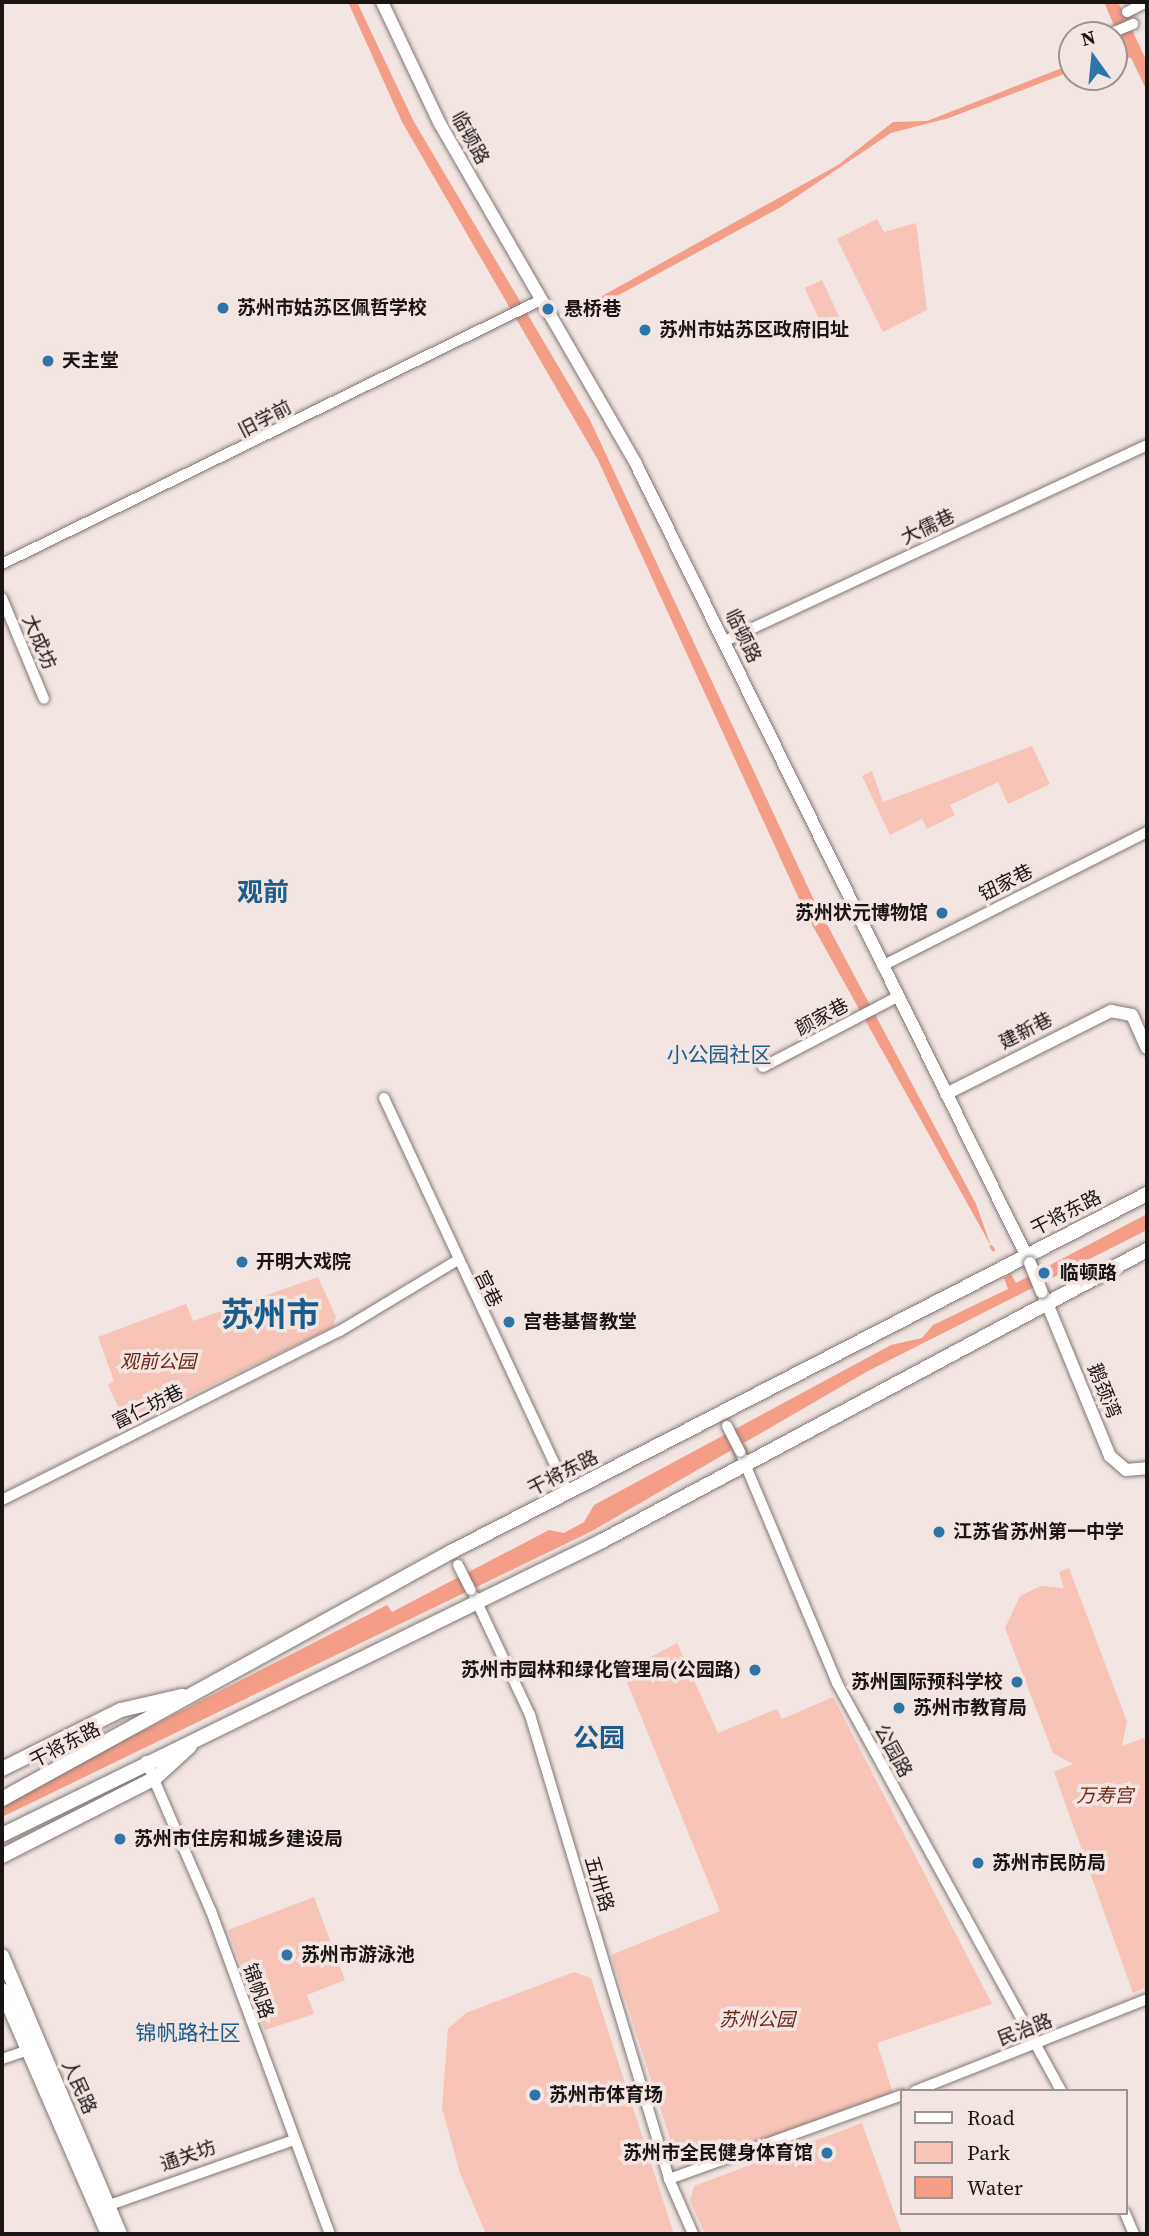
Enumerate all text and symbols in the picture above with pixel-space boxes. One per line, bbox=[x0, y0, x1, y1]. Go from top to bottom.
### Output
north arrow bbox=[1058, 21, 1128, 91]
text: N bbox=[1078, 23, 1098, 52]
street label: 临顿路 bbox=[446, 108, 494, 168]
place label: 苏州市姑苏区佩哲学校 bbox=[237, 297, 427, 319]
place label: 悬桥巷 bbox=[564, 298, 621, 320]
marker: 悬桥巷 bbox=[538, 299, 558, 319]
marker: 苏州市姑苏区佩哲学校 bbox=[215, 300, 231, 316]
place label: 苏州市姑苏区政府旧址 bbox=[659, 319, 849, 341]
marker: 苏州市姑苏区政府旧址 bbox=[637, 322, 653, 338]
place label: 天主堂 bbox=[62, 350, 119, 372]
marker: 天主堂 bbox=[40, 353, 56, 369]
street label: 旧学前 bbox=[234, 396, 296, 442]
street label: 大儒巷 bbox=[897, 505, 959, 549]
street label: 临顿路 bbox=[720, 605, 766, 667]
street label: 大成坊 bbox=[17, 611, 61, 673]
street label: 钮家巷 bbox=[975, 860, 1037, 906]
district label: 观前 bbox=[237, 877, 289, 909]
place label: 苏州状元博物馆 bbox=[795, 902, 928, 924]
marker: 苏州状元博物馆 bbox=[934, 905, 950, 921]
street label: 颜家巷 bbox=[791, 994, 853, 1040]
street label: 建新巷 bbox=[995, 1008, 1057, 1054]
district label: 小公园社区 bbox=[667, 1042, 771, 1068]
street label: 干将东路 bbox=[1027, 1186, 1105, 1240]
place label: 开明大戏院 bbox=[256, 1251, 351, 1273]
marker: 开明大戏院 bbox=[234, 1254, 250, 1270]
place label: 临顿路 bbox=[1060, 1262, 1117, 1284]
marker: 临顿路 bbox=[1034, 1263, 1054, 1283]
street label: 宫巷 bbox=[469, 1267, 507, 1311]
district label: 苏州市 bbox=[221, 1295, 319, 1335]
place label: 宫巷基督教堂 bbox=[523, 1311, 637, 1333]
marker: 宫巷基督教堂 bbox=[501, 1314, 517, 1330]
park label: 观前公园 bbox=[120, 1351, 196, 1373]
street label: 鹅颈湾 bbox=[1083, 1360, 1125, 1422]
street label: 富仁坊巷 bbox=[109, 1380, 187, 1434]
street label: 干将东路 bbox=[524, 1446, 602, 1500]
place label: 江苏省苏州第一中学 bbox=[953, 1521, 1124, 1543]
marker: 江苏省苏州第一中学 bbox=[931, 1524, 947, 1540]
place label: 苏州市园林和绿化管理局(公园路) bbox=[461, 1659, 741, 1681]
marker: 苏州市园林和绿化管理局(公园路) bbox=[747, 1662, 763, 1678]
place label: 苏州国际预科学校 bbox=[851, 1671, 1003, 1693]
marker: 苏州国际预科学校 bbox=[1009, 1674, 1025, 1690]
place label: 苏州市教育局 bbox=[913, 1697, 1027, 1719]
marker: 苏州市教育局 bbox=[891, 1700, 907, 1716]
street label: 干将东路 bbox=[26, 1718, 104, 1772]
street label: 公园路 bbox=[869, 1721, 917, 1781]
district label: 公园 bbox=[573, 1723, 625, 1755]
park label: 万寿宫 bbox=[1077, 1785, 1133, 1807]
place label: 苏州市住房和城乡建设局 bbox=[134, 1828, 343, 1850]
marker: 苏州市住房和城乡建设局 bbox=[112, 1831, 128, 1847]
place label: 苏州市民防局 bbox=[992, 1852, 1106, 1874]
street label: 五卅路 bbox=[580, 1853, 618, 1915]
marker: 苏州市民防局 bbox=[970, 1855, 986, 1871]
place label: 苏州市游泳池 bbox=[301, 1944, 415, 1966]
marker: 苏州市游泳池 bbox=[279, 1947, 295, 1963]
street label: 锦帆路 bbox=[238, 1960, 278, 2022]
park label: 苏州公园 bbox=[719, 2009, 795, 2031]
street label: 民治路 bbox=[994, 2009, 1056, 2051]
district label: 锦帆路社区 bbox=[136, 2020, 240, 2046]
street label: 人民路 bbox=[57, 2056, 101, 2118]
place label: 苏州市体育场 bbox=[549, 2084, 663, 2106]
marker: 苏州市体育场 bbox=[527, 2087, 543, 2103]
legend bbox=[900, 2089, 1128, 2215]
text: Road bbox=[967, 2103, 1015, 2132]
street label: 通关坊 bbox=[157, 2136, 219, 2176]
text: Park bbox=[967, 2138, 1010, 2167]
place label: 苏州市全民健身体育馆 bbox=[623, 2142, 813, 2164]
marker: 苏州市全民健身体育馆 bbox=[819, 2145, 835, 2161]
text: Water bbox=[967, 2173, 1023, 2202]

